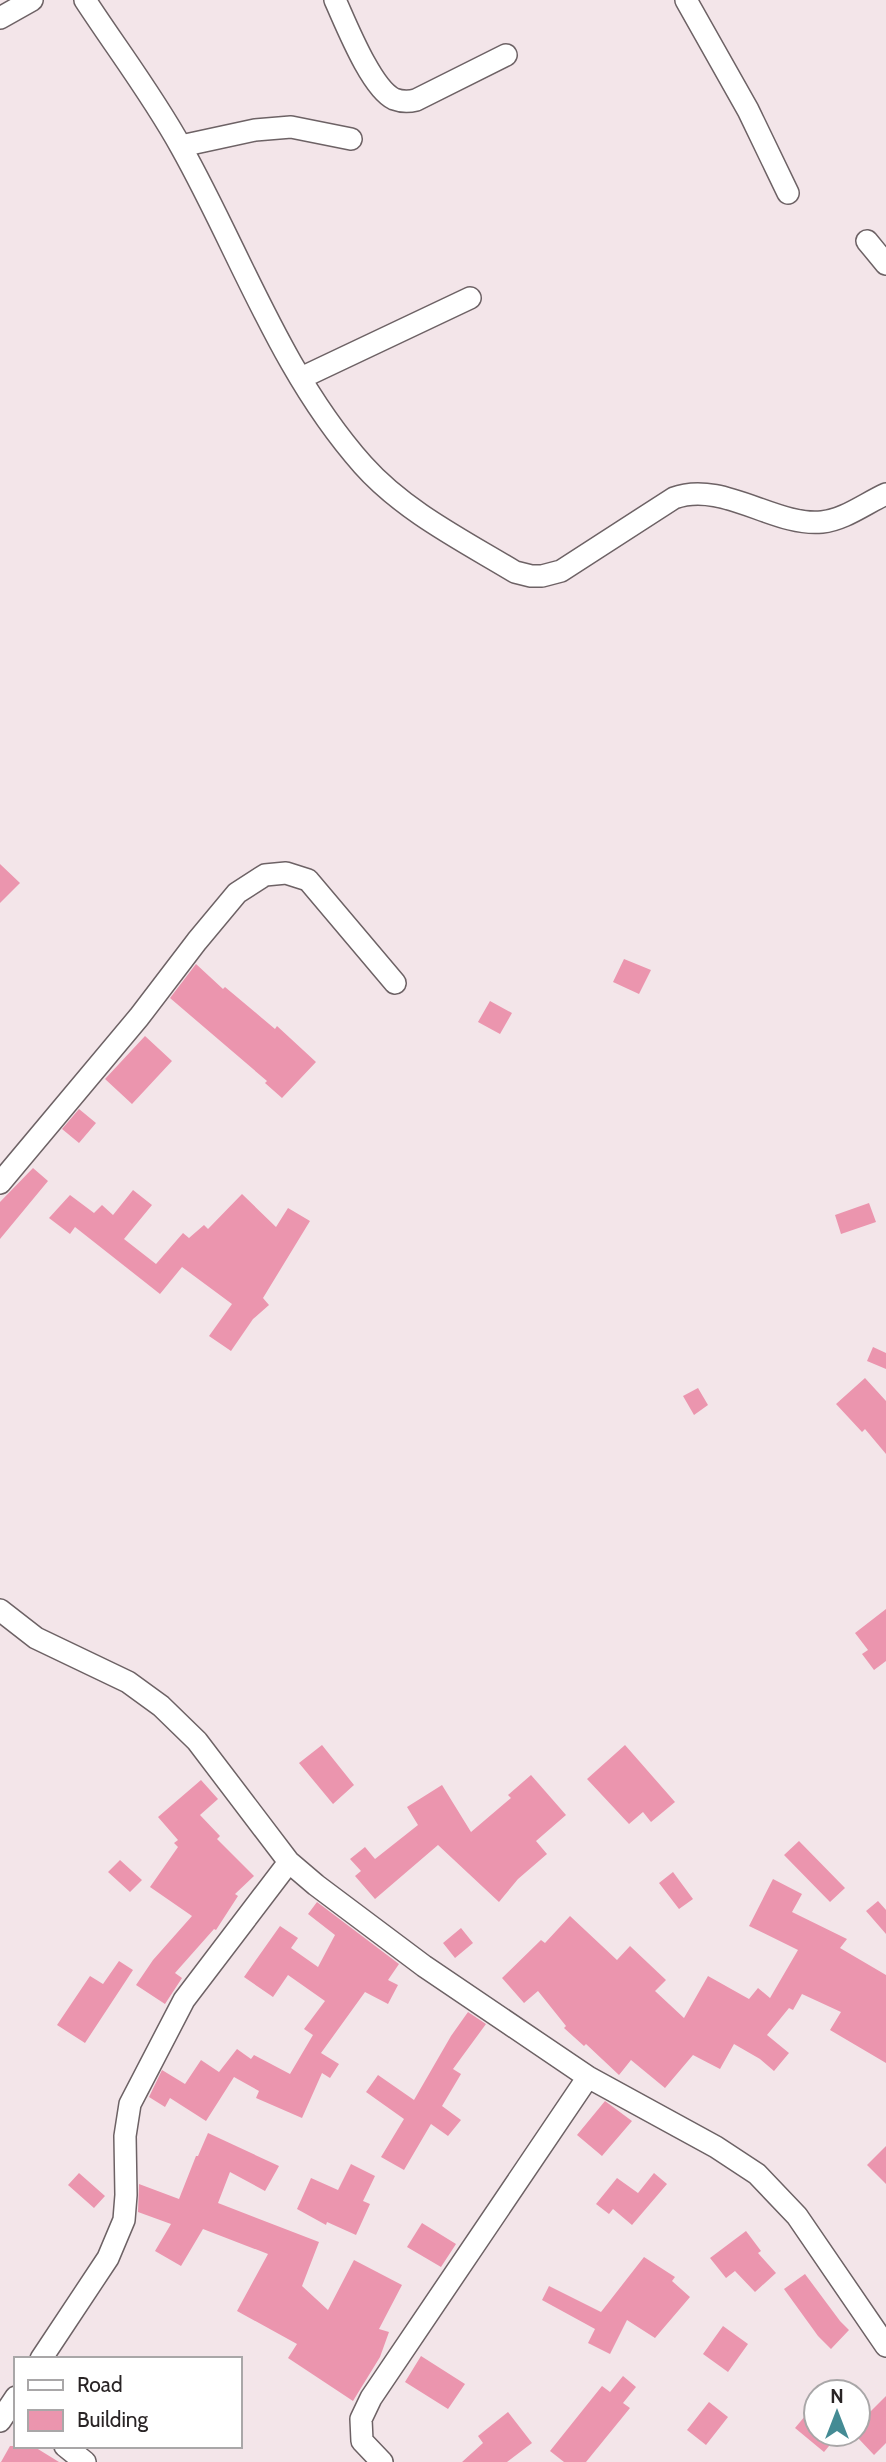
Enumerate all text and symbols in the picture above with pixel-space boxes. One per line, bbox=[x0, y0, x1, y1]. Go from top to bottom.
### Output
legend bbox=[14, 2357, 242, 2448]
text: Road bbox=[77, 2372, 123, 2397]
north arrow bbox=[802, 2378, 872, 2448]
text: N bbox=[830, 2385, 844, 2408]
text: Building bbox=[77, 2407, 149, 2432]

